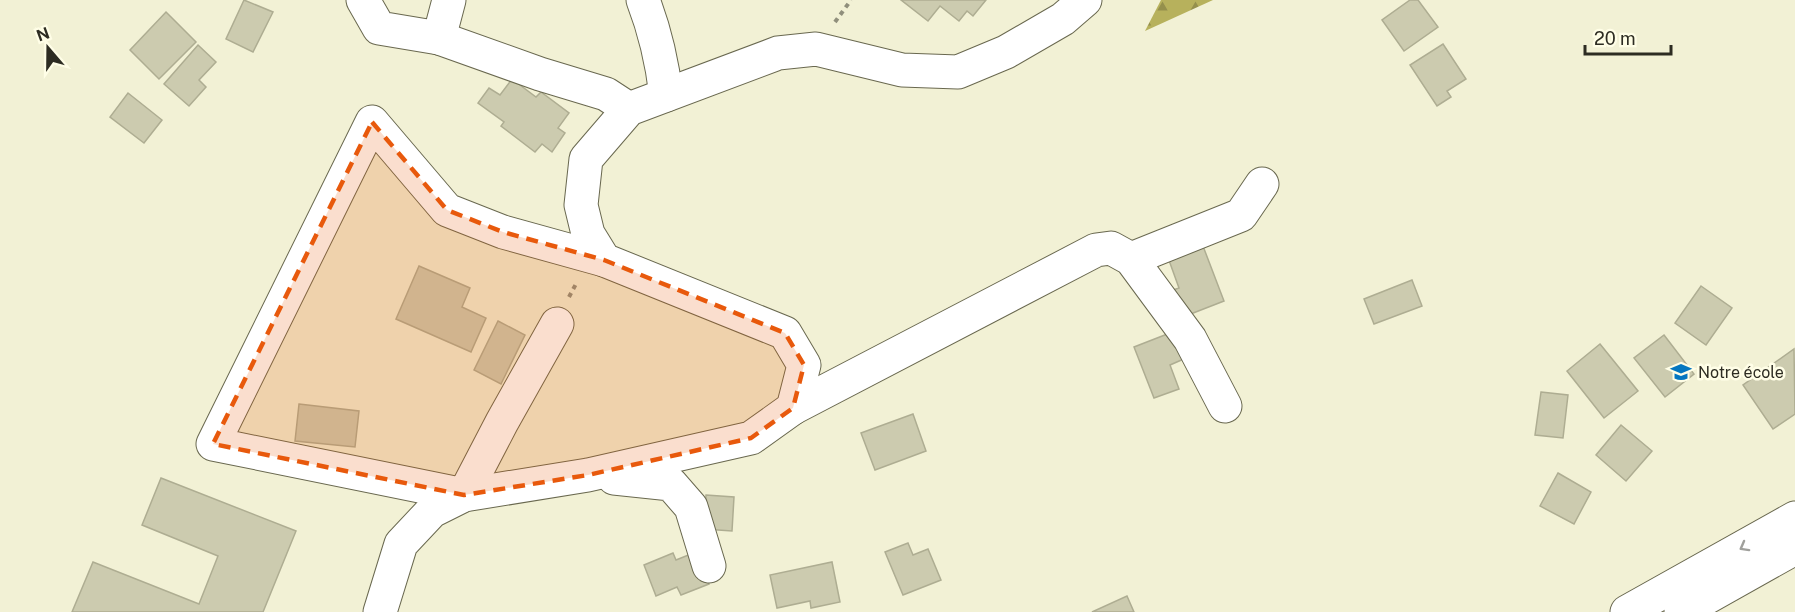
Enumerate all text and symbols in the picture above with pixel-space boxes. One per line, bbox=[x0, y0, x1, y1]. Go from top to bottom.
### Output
north arrow bbox=[18, 18, 78, 78]
scale bar bbox=[1585, 18, 1670, 56]
text: N bbox=[34, 23, 52, 45]
text: 20 m bbox=[1594, 28, 1636, 49]
school or university icon: Notre école bbox=[1669, 360, 1693, 384]
place label: Notre école bbox=[1698, 363, 1784, 382]
one-way arrow bbox=[1740, 540, 1751, 551]

